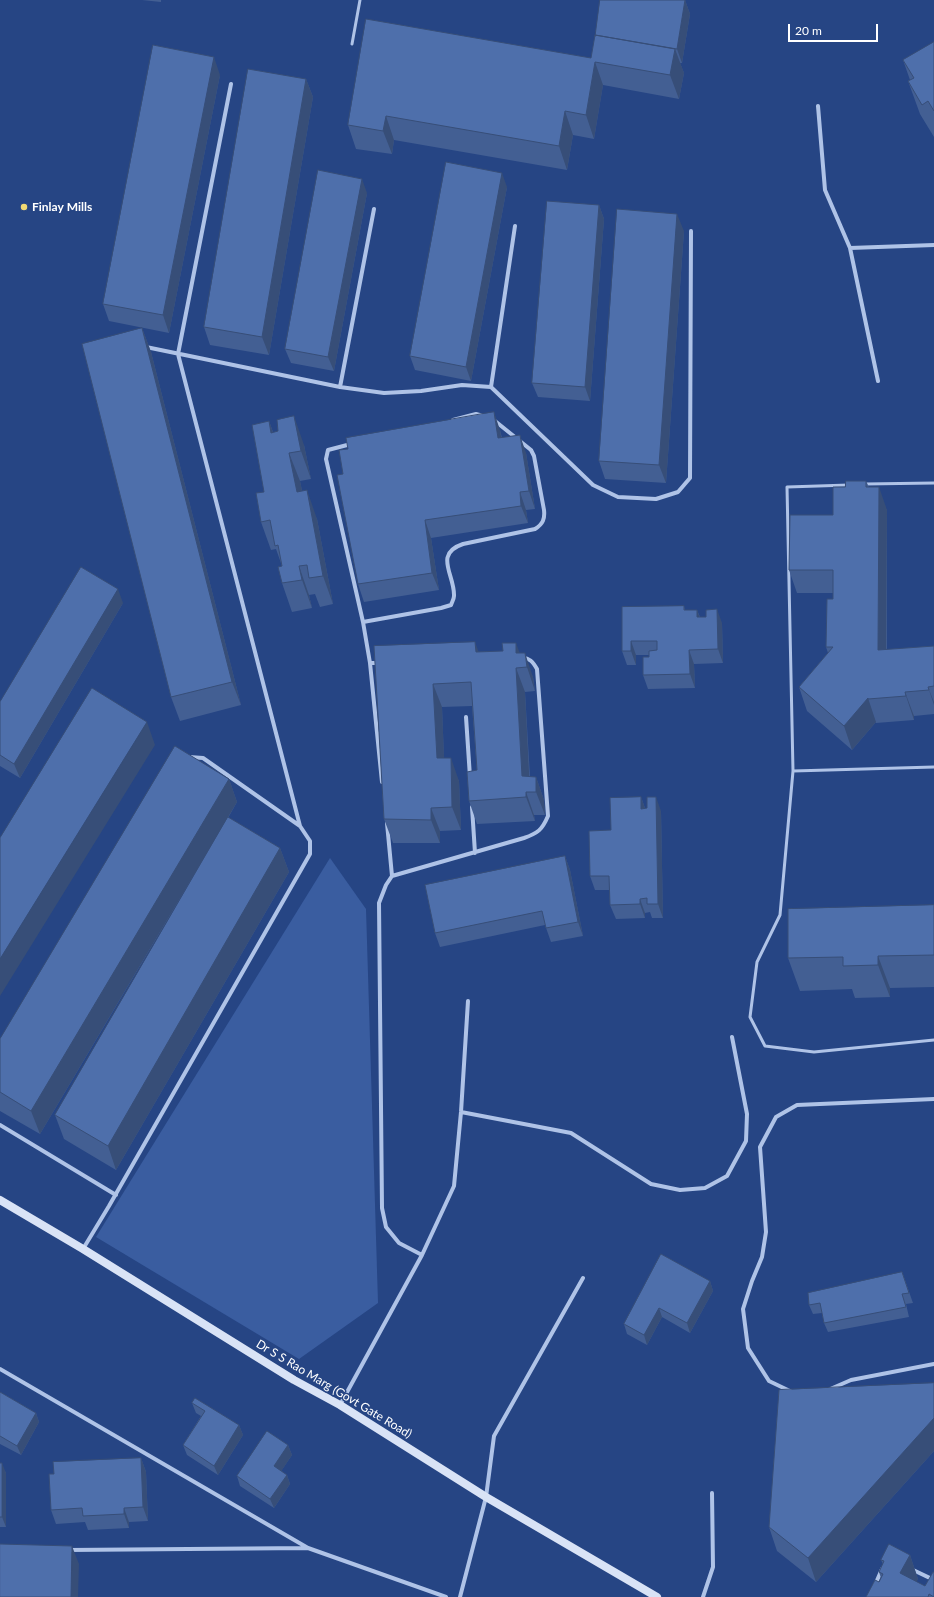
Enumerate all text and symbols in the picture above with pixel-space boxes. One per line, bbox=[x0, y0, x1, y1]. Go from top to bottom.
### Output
scale bar bbox=[790, 16, 880, 42]
text: 20 m bbox=[795, 23, 822, 38]
place label: Finlay Mills bbox=[32, 200, 92, 214]
marker: Finlay Mills bbox=[19, 202, 29, 212]
street label: Dr S S Rao Marg (Govt Gate Road) bbox=[253, 1337, 415, 1441]

